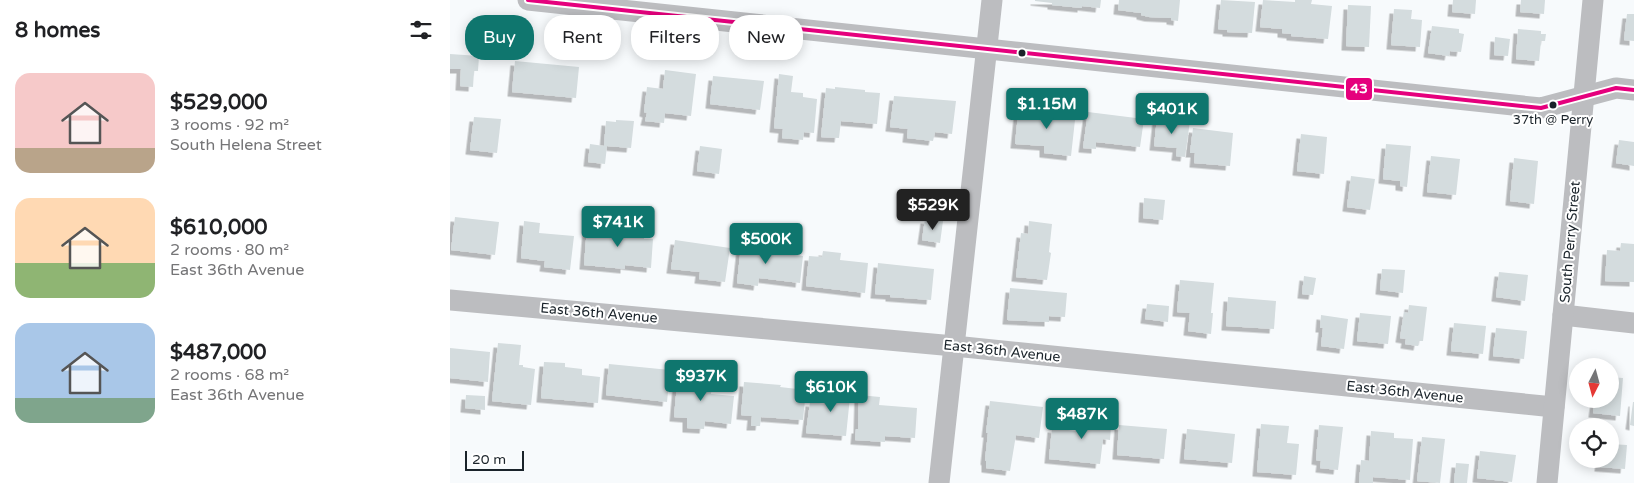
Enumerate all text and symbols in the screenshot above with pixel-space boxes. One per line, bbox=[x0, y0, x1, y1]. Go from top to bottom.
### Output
chip: Buy bbox=[465, 15, 534, 60]
chip: Rent bbox=[544, 15, 621, 60]
chip: Filters bbox=[631, 15, 719, 60]
chip: New bbox=[729, 15, 803, 60]
icon: filters bbox=[407, 16, 435, 44]
text: 8 homes bbox=[15, 18, 100, 43]
unlabelled marker bbox=[1017, 48, 1027, 58]
line badge: 43 bbox=[1345, 77, 1373, 101]
text: 43 bbox=[1350, 80, 1368, 97]
pin: $1.15M bbox=[1006, 88, 1088, 130]
text: $529,000 bbox=[170, 90, 268, 115]
pin: $401K bbox=[1137, 92, 1207, 135]
icon: home bbox=[55, 93, 115, 153]
text: $1.15M bbox=[1017, 94, 1077, 114]
text: $401K bbox=[1147, 99, 1197, 119]
marker: 37th @ Perry bbox=[1548, 100, 1558, 110]
place label: 37th @ Perry bbox=[1513, 112, 1593, 128]
text: 3 rooms · 92 m² bbox=[170, 115, 289, 135]
text: South Helena Street bbox=[170, 135, 322, 155]
street label: South Perry Street bbox=[1556, 180, 1584, 304]
pin: $529K bbox=[898, 188, 968, 231]
text: $529K bbox=[908, 195, 958, 215]
pin: $741K bbox=[583, 206, 653, 248]
text: $741K bbox=[593, 212, 643, 232]
text: $610,000 bbox=[170, 215, 268, 240]
icon: home bbox=[55, 218, 115, 278]
pin: $500K bbox=[731, 222, 801, 265]
text: $500K bbox=[741, 229, 791, 249]
text: 2 rooms · 80 m² bbox=[170, 240, 289, 260]
text: East 36th Avenue bbox=[170, 260, 304, 280]
street label: East 36th Avenue bbox=[540, 299, 658, 327]
street label: East 36th Avenue bbox=[943, 336, 1061, 366]
text: $487,000 bbox=[170, 340, 266, 365]
icon: home bbox=[55, 343, 115, 403]
north arrow bbox=[1569, 358, 1619, 408]
map controls bbox=[1569, 358, 1619, 468]
pin: $937K bbox=[666, 360, 736, 402]
text: 2 rooms · 68 m² bbox=[170, 365, 289, 385]
text: $937K bbox=[676, 366, 726, 386]
pin: $610K bbox=[796, 370, 866, 413]
text: $610K bbox=[806, 377, 856, 397]
street label: East 36th Avenue bbox=[1346, 377, 1464, 407]
text: East 36th Avenue bbox=[170, 385, 304, 405]
pin: $487K bbox=[1047, 398, 1117, 440]
text: $487K bbox=[1057, 404, 1107, 424]
button: locate bbox=[1569, 418, 1619, 468]
scale bar bbox=[465, 448, 524, 471]
text: 20 m bbox=[472, 451, 506, 468]

